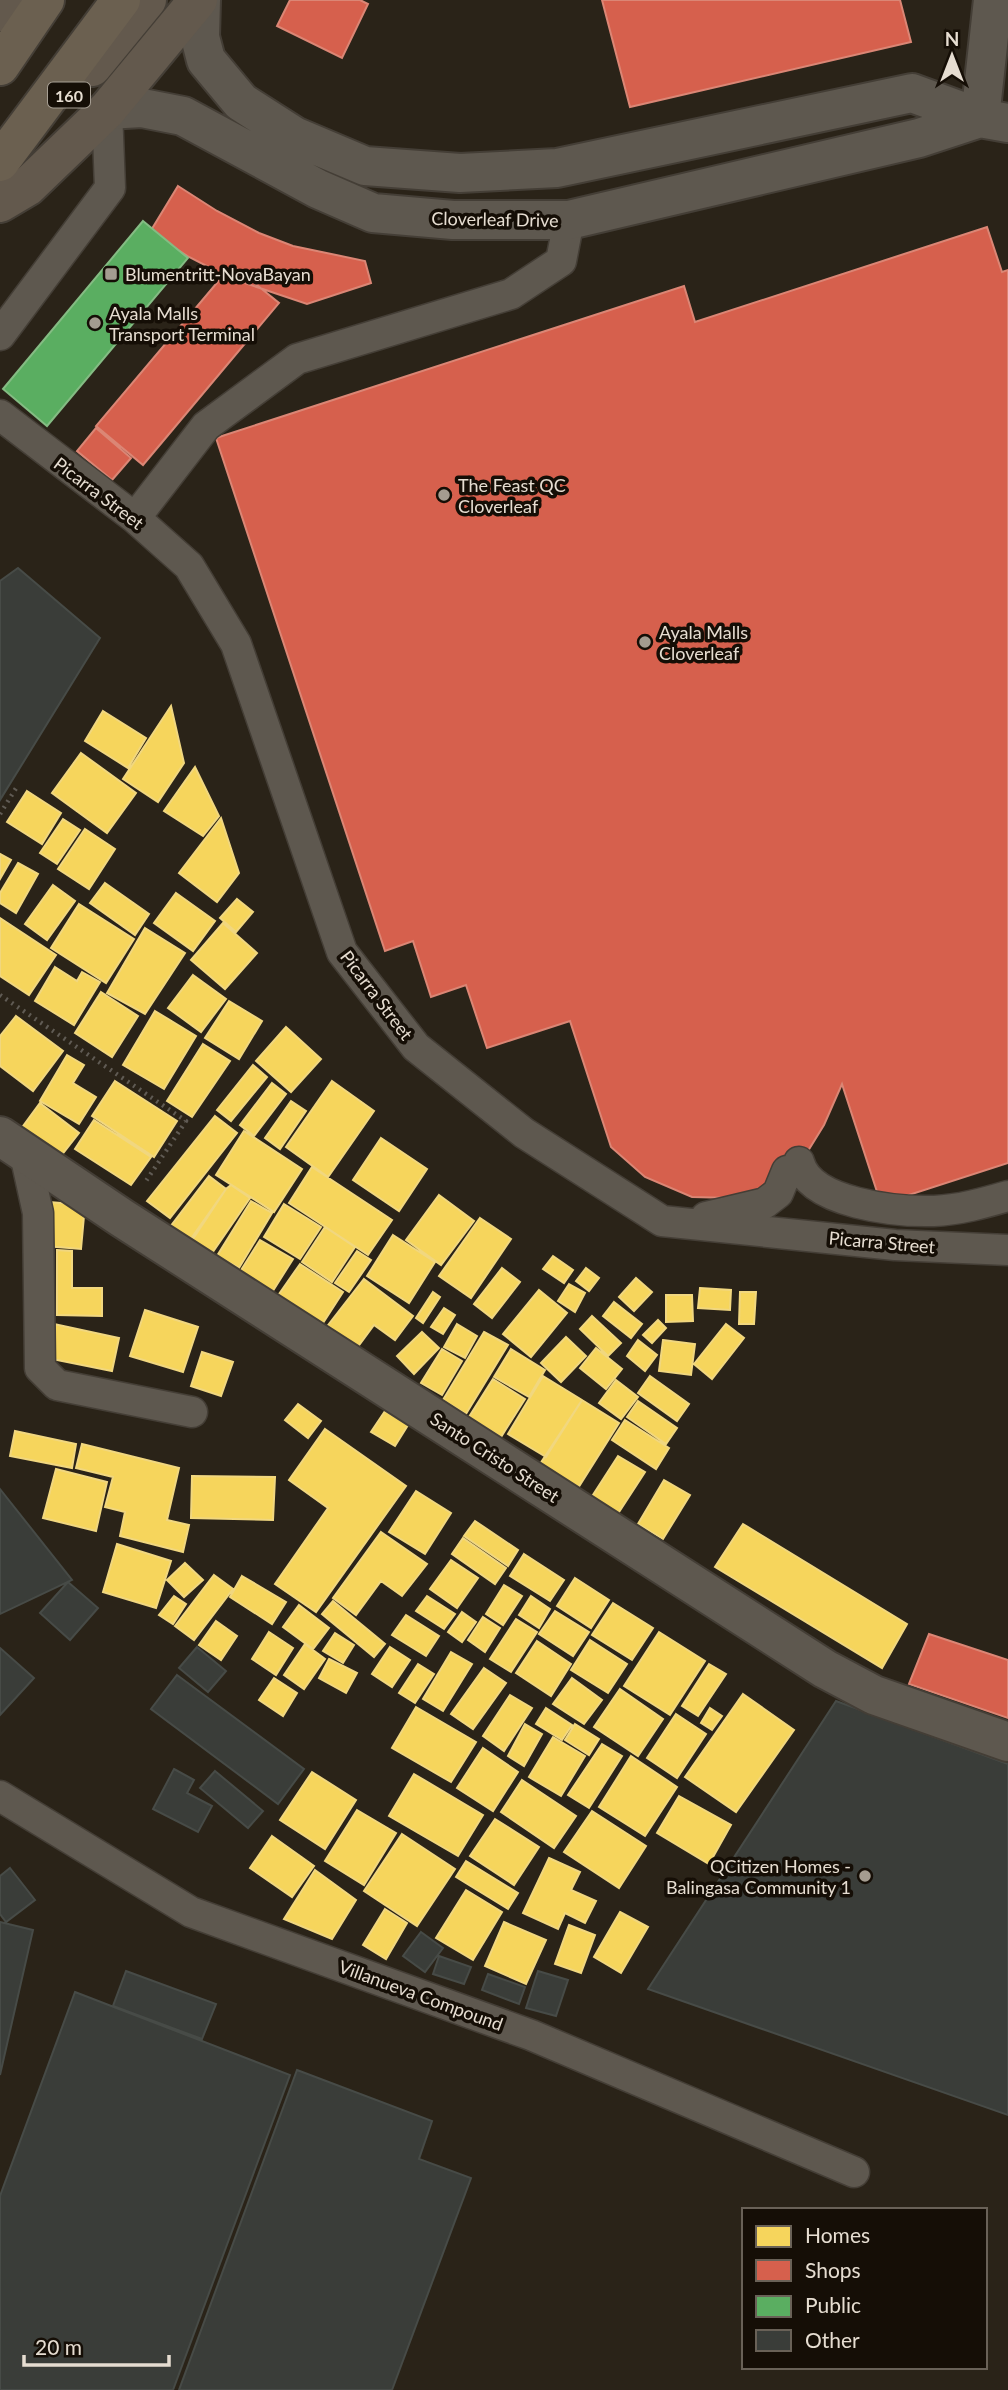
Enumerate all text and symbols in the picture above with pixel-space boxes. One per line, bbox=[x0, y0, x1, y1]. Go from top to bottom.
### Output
north arrow bbox=[917, 21, 987, 91]
text: N bbox=[945, 27, 959, 50]
road number: 160 bbox=[48, 82, 90, 108]
street label: Cloverleaf Drive bbox=[431, 207, 559, 231]
place label: Blumentritt-NovaBayan bbox=[125, 263, 311, 285]
marker: Blumentritt-NovaBayan bbox=[103, 266, 119, 282]
place label: Ayala Malls Transport Terminal bbox=[109, 302, 255, 345]
marker: Ayala Malls Transport Terminal bbox=[87, 315, 103, 331]
street label: Picarra Street bbox=[50, 452, 149, 534]
place label: The Feast QC Cloverleaf bbox=[458, 474, 566, 517]
marker: The Feast QC Cloverleaf bbox=[436, 487, 452, 503]
place label: Ayala Malls Cloverleaf bbox=[659, 621, 748, 664]
marker: Ayala Malls Cloverleaf bbox=[637, 634, 653, 650]
street label: Picarra Street bbox=[336, 946, 418, 1045]
street label: Picarra Street bbox=[828, 1226, 937, 1258]
street label: Santo Cristo Street bbox=[427, 1407, 564, 1507]
place label: QCitizen Homes - Balingasa Community 1 bbox=[666, 1855, 851, 1898]
marker: QCitizen Homes - Balingasa Community 1 bbox=[857, 1868, 873, 1884]
street label: Villanueva Compound bbox=[336, 1955, 506, 2035]
legend bbox=[742, 2208, 987, 2369]
text: Homes bbox=[805, 2222, 870, 2247]
text: Shops bbox=[805, 2257, 861, 2282]
text: Public bbox=[805, 2292, 861, 2317]
scale bar bbox=[24, 2324, 170, 2368]
text: Other bbox=[805, 2327, 860, 2352]
text: 20 m bbox=[35, 2334, 82, 2359]

